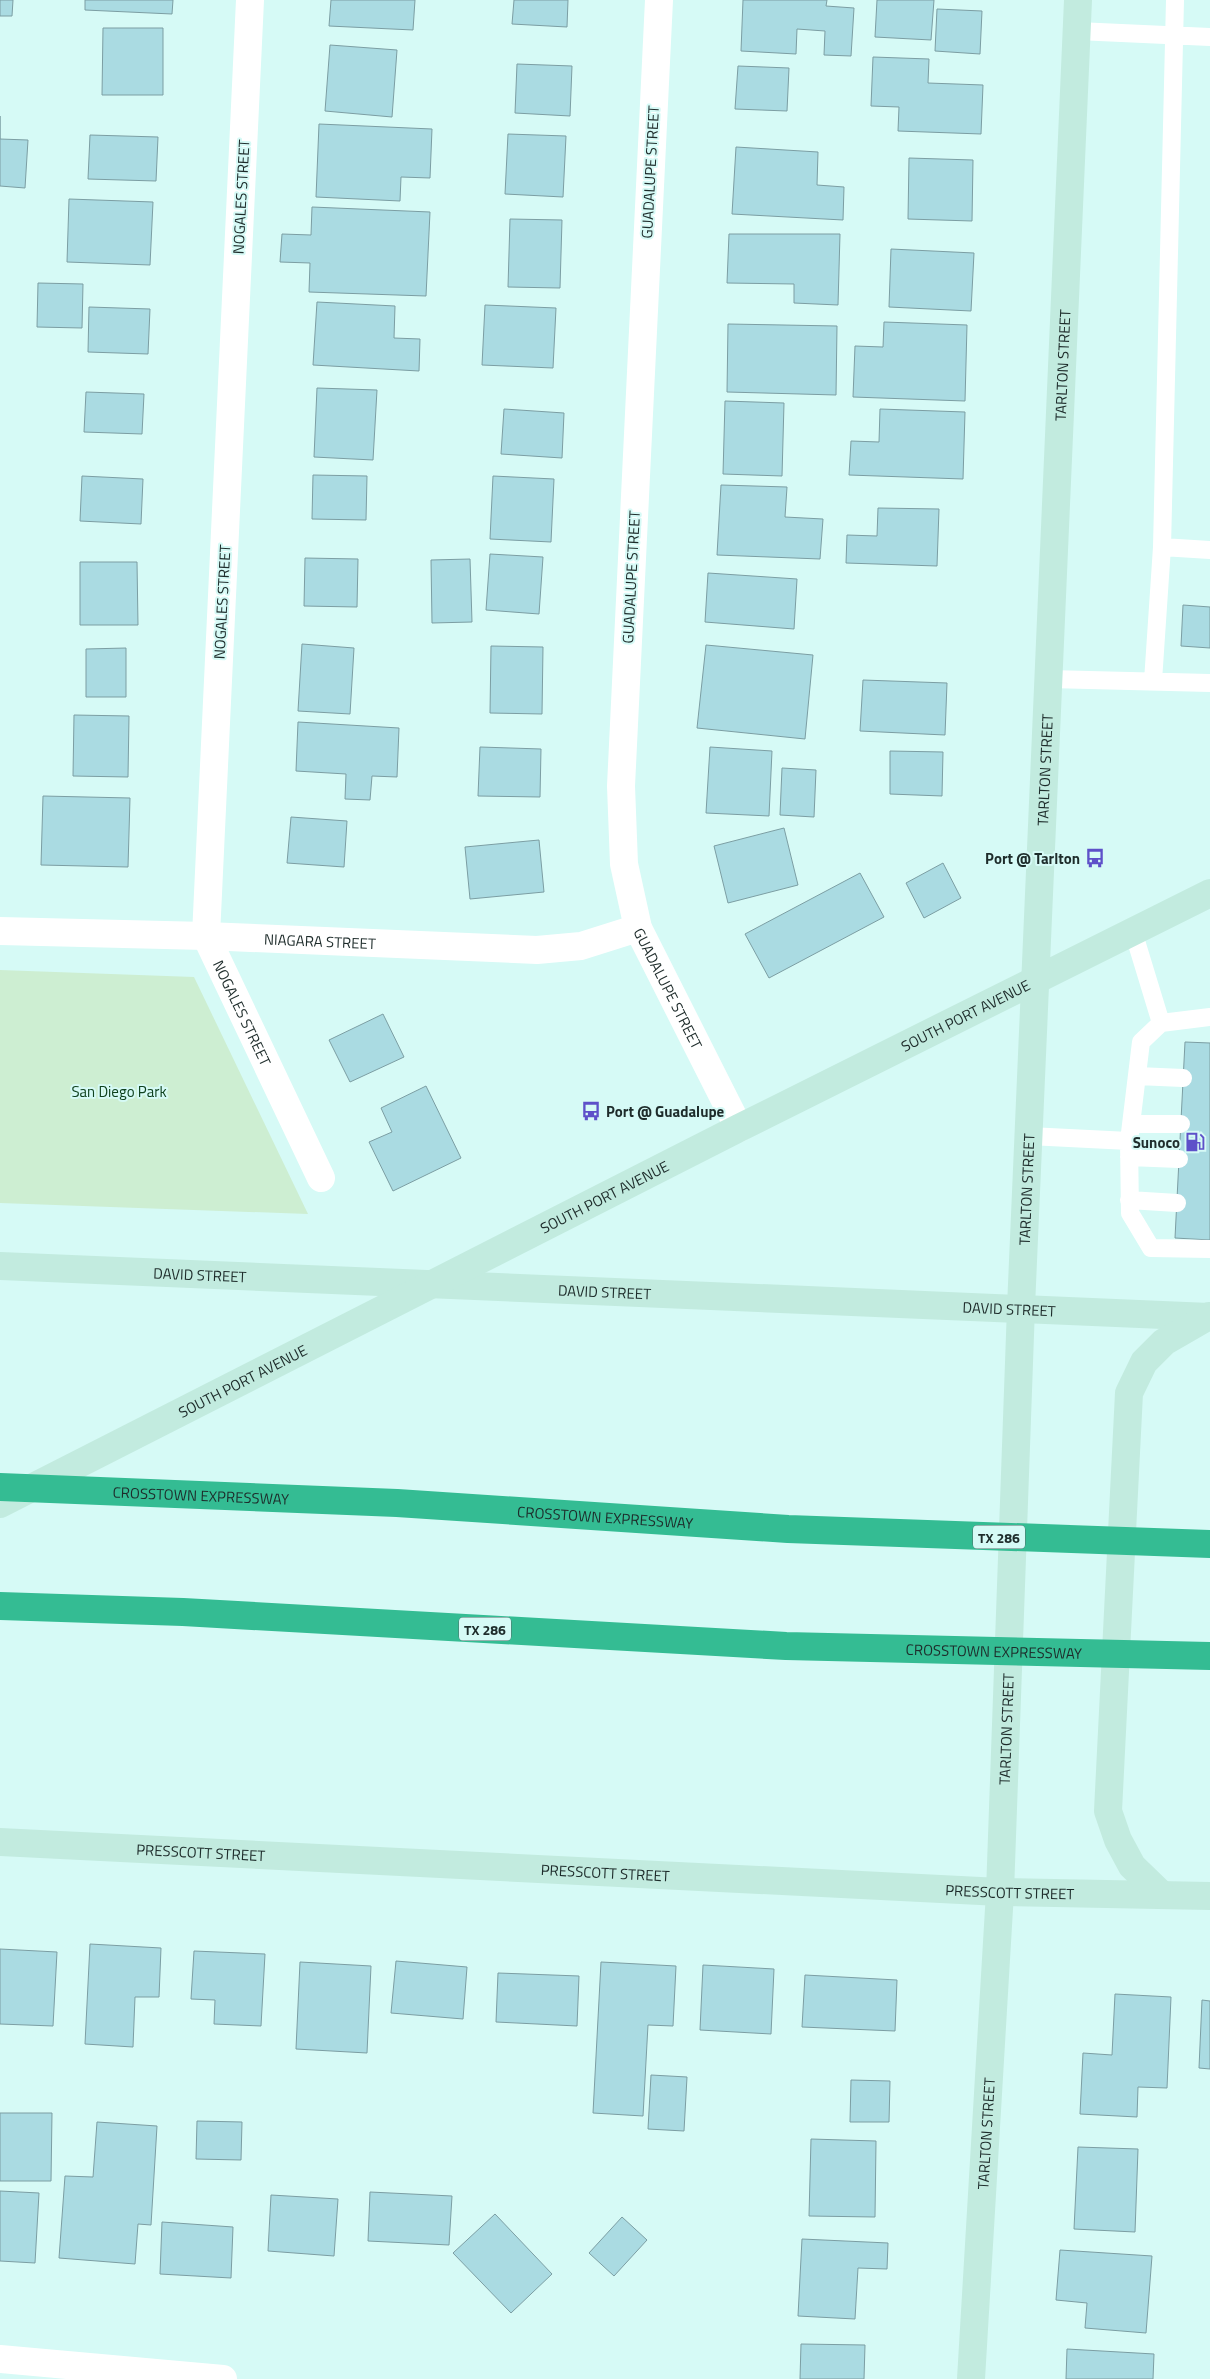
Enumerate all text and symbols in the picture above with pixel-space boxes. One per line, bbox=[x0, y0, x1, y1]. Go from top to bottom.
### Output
street label: GUADALUPE STREET bbox=[635, 105, 665, 239]
street label: NOGALES STREET bbox=[227, 139, 255, 255]
street label: TARLTON STREET bbox=[1048, 309, 1076, 422]
street label: GUADALUPE STREET bbox=[616, 510, 646, 644]
street label: NOGALES STREET bbox=[208, 544, 236, 660]
street label: TARLTON STREET bbox=[1031, 713, 1058, 826]
place label: Port @ Tarlton bbox=[985, 847, 1080, 870]
bus stop icon: Port @ Tarlton bbox=[1084, 847, 1106, 869]
street label: GUADALUPE STREET bbox=[628, 924, 709, 1053]
street label: NIAGARA STREET bbox=[263, 927, 376, 955]
street label: NOGALES STREET bbox=[207, 956, 278, 1070]
street label: SOUTH PORT AVENUE bbox=[897, 973, 1034, 1057]
park label: San Diego Park bbox=[71, 1080, 167, 1103]
bus stop icon: Port @ Guadalupe bbox=[580, 1100, 602, 1122]
place label: Port @ Guadalupe bbox=[606, 1100, 725, 1123]
place label: Sunoco bbox=[1133, 1131, 1180, 1154]
fuel station icon: Sunoco bbox=[1184, 1131, 1206, 1153]
street label: TARLTON STREET bbox=[1012, 1133, 1040, 1246]
street label: SOUTH PORT AVENUE bbox=[536, 1154, 673, 1239]
street label: DAVID STREET bbox=[153, 1261, 247, 1288]
street label: DAVID STREET bbox=[557, 1278, 652, 1305]
street label: DAVID STREET bbox=[962, 1295, 1056, 1322]
street label: SOUTH PORT AVENUE bbox=[174, 1338, 311, 1423]
street label: CROSSTOWN EXPRESSWAY bbox=[112, 1480, 289, 1510]
street label: CROSSTOWN EXPRESSWAY bbox=[516, 1500, 694, 1534]
road number: TX 286 bbox=[973, 1525, 1025, 1548]
road number: TX 286 bbox=[459, 1618, 511, 1640]
street label: CROSSTOWN EXPRESSWAY bbox=[905, 1637, 1082, 1664]
street label: TARLTON STREET bbox=[992, 1673, 1019, 1785]
street label: PRESSCOTT STREET bbox=[136, 1837, 266, 1867]
street label: PRESSCOTT STREET bbox=[540, 1858, 670, 1887]
street label: PRESSCOTT STREET bbox=[945, 1878, 1075, 1905]
street label: TARLTON STREET bbox=[971, 2077, 1000, 2190]

